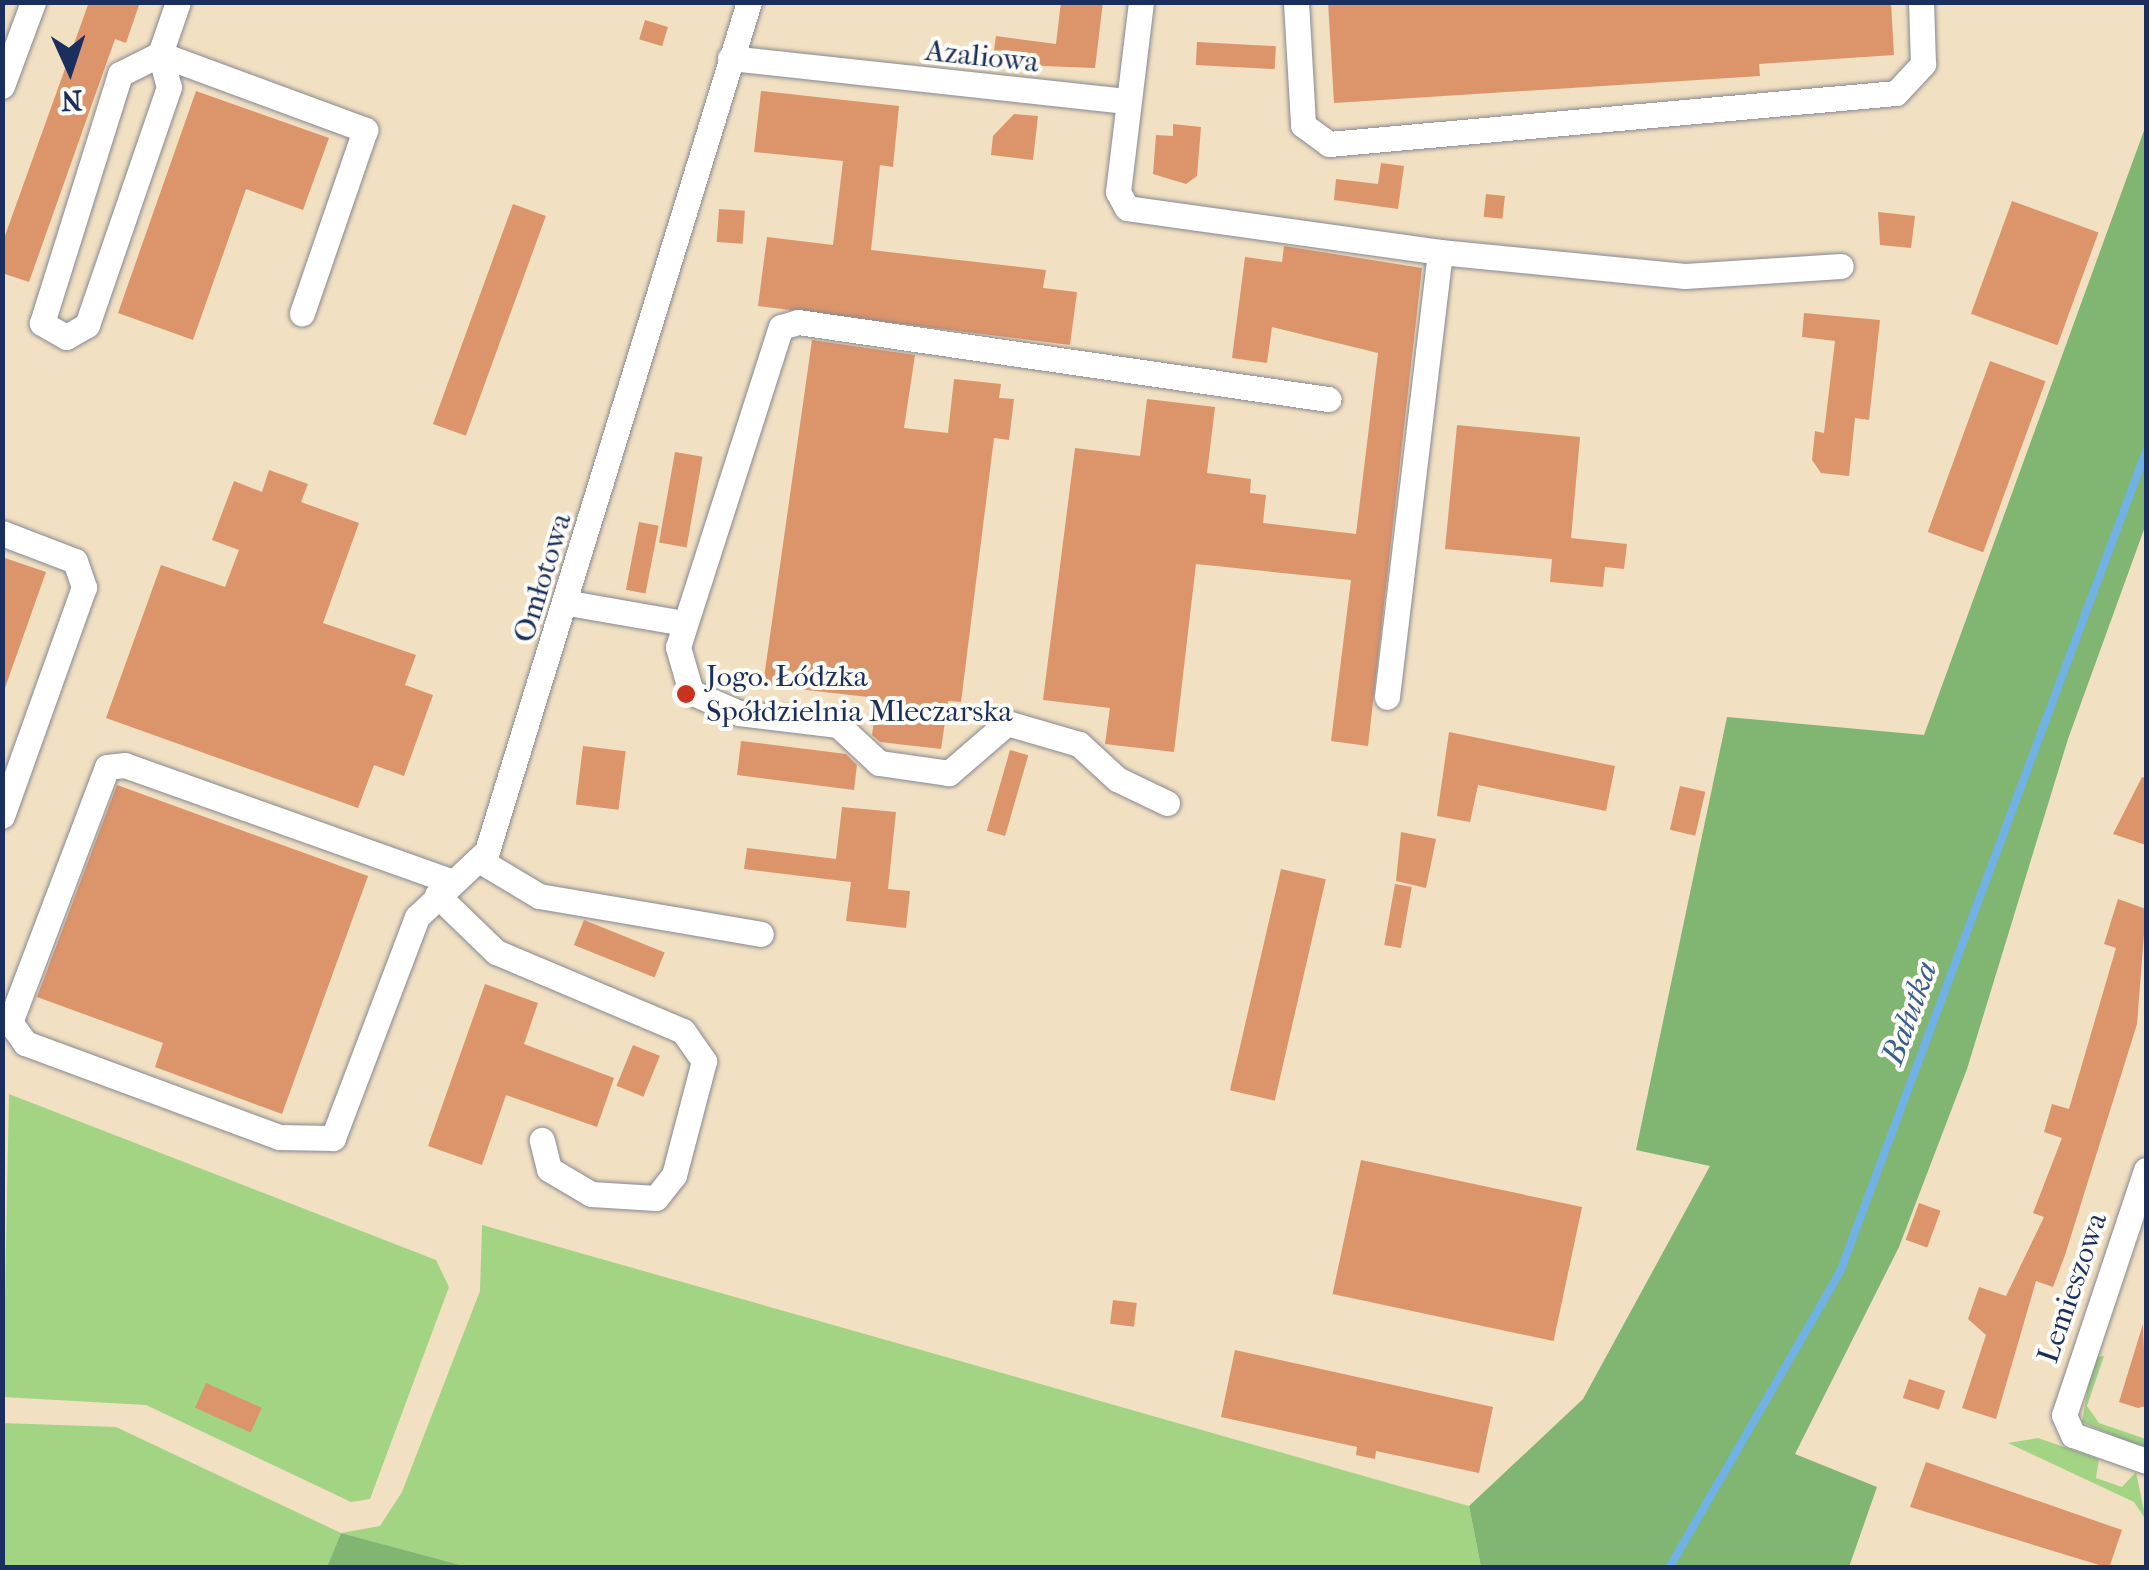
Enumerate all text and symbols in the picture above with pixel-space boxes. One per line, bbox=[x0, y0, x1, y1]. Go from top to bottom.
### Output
north arrow bbox=[20, 20, 120, 120]
street label: Azaliowa bbox=[923, 33, 1041, 81]
text: N bbox=[60, 83, 83, 117]
street label: Omłotowa bbox=[506, 509, 580, 647]
place label: Jogo. Łódzka Spółdzielnia Mleczarska bbox=[706, 659, 1012, 730]
marker: Jogo. Łódzka Spółdzielnia Mleczarska bbox=[675, 683, 697, 705]
water label: Bałutka bbox=[1874, 956, 1946, 1070]
street label: Lemieszowa bbox=[2031, 1208, 2115, 1368]

